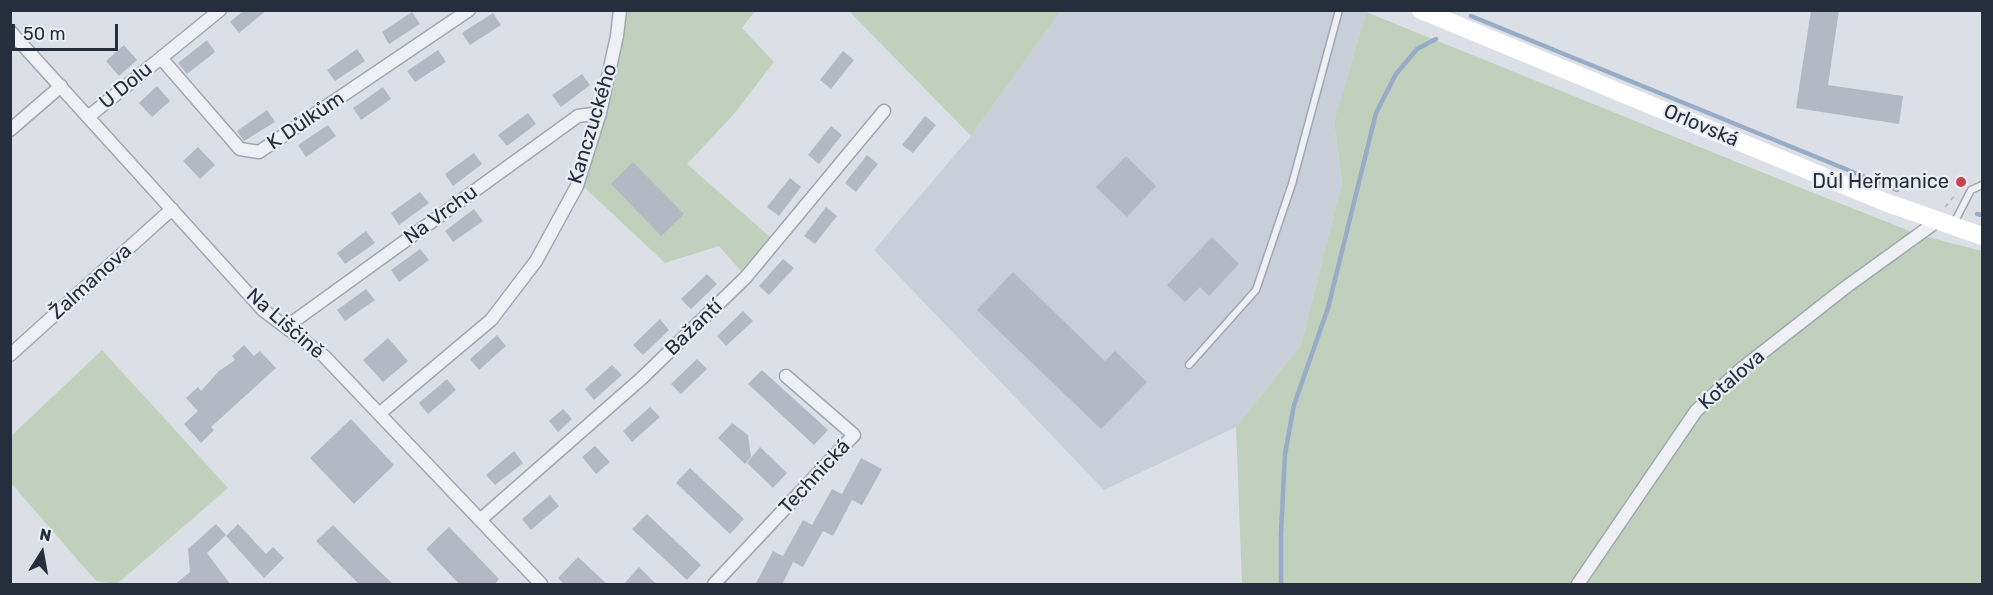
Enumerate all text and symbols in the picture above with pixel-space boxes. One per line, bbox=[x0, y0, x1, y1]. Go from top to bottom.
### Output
scale bar bbox=[15, 12, 122, 50]
text: 50 m bbox=[23, 23, 66, 45]
street label: U Dolu bbox=[95, 57, 157, 115]
street label: Kanczuckého bbox=[563, 61, 623, 187]
street label: K Důlkům bbox=[263, 87, 349, 155]
street label: Orlovská bbox=[1660, 99, 1742, 153]
place label: Důl Heřmanice bbox=[1812, 170, 1949, 194]
marker: Důl Heřmanice bbox=[1954, 175, 1968, 189]
street label: Na Vrchu bbox=[400, 180, 482, 250]
street label: Žalmanova bbox=[45, 239, 137, 325]
street label: Na Liščině bbox=[241, 284, 329, 364]
street label: Bažantí bbox=[660, 295, 728, 361]
street label: Kotalova bbox=[1694, 345, 1770, 415]
street label: Technická bbox=[774, 435, 856, 519]
north arrow bbox=[12, 523, 72, 583]
text: N bbox=[38, 524, 53, 545]

